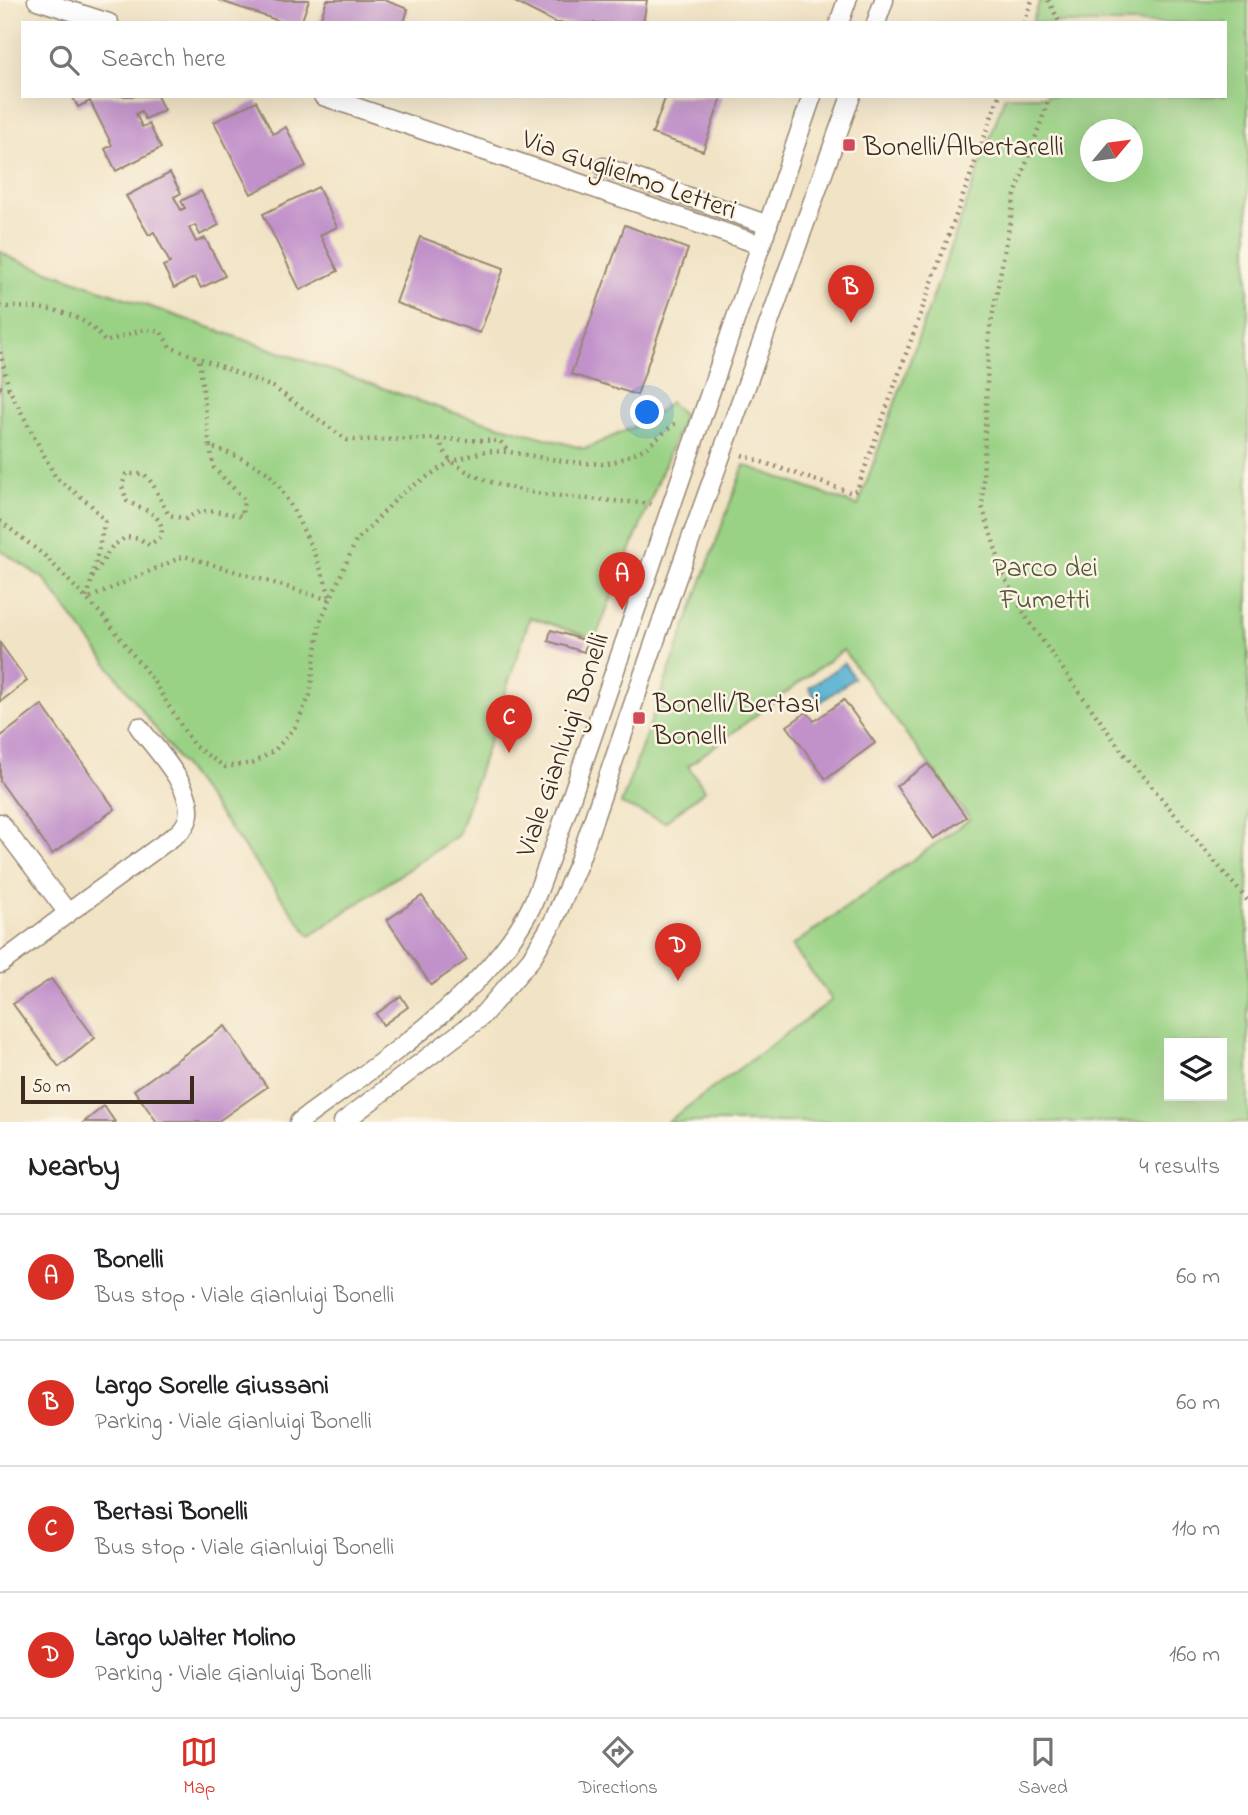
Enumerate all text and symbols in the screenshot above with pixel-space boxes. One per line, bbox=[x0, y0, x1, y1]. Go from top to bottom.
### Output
search box bbox=[21, 21, 1227, 98]
icon: search bbox=[45, 41, 83, 79]
text: Search here bbox=[101, 41, 226, 79]
north arrow bbox=[1080, 119, 1143, 182]
street label: Via Guglielmo Letteri bbox=[515, 120, 742, 232]
place label: Bonelli/Albertarelli bbox=[862, 128, 1064, 169]
marker: Bonelli/Albertarelli bbox=[841, 137, 857, 153]
pin: B bbox=[828, 265, 874, 323]
your location bbox=[630, 395, 664, 429]
park label: Parco dei Fumetti bbox=[992, 549, 1098, 622]
pin: A bbox=[599, 552, 645, 610]
street label: Viale Gianluigi Bonelli bbox=[506, 627, 622, 864]
place label: Bonelli/Bertasi Bonelli bbox=[652, 685, 820, 758]
pin: C bbox=[486, 695, 532, 753]
marker: Bonelli/Bertasi Bonelli bbox=[631, 710, 647, 726]
pin: D bbox=[655, 923, 701, 981]
map controls bbox=[1164, 1038, 1227, 1101]
button: layers bbox=[1164, 1038, 1227, 1101]
scale bar bbox=[21, 1073, 194, 1105]
text: 50 m bbox=[32, 1074, 71, 1101]
text: Nearby bbox=[28, 1146, 120, 1190]
text: 4 results bbox=[1139, 1151, 1220, 1184]
text: Bonelli bbox=[95, 1242, 164, 1280]
text: A bbox=[44, 1261, 58, 1294]
text: 60 m bbox=[1176, 1261, 1220, 1294]
text: Bus stop · Viale Gianluigi Bonelli bbox=[95, 1280, 394, 1313]
text: Largo Sorelle Giussani bbox=[95, 1368, 329, 1406]
text: B bbox=[43, 1387, 59, 1420]
text: 60 m bbox=[1176, 1387, 1220, 1420]
text: Parking · Viale Gianluigi Bonelli bbox=[95, 1406, 372, 1439]
text: Bertasi Bonelli bbox=[95, 1494, 248, 1532]
text: C bbox=[45, 1513, 57, 1546]
text: 110 m bbox=[1172, 1513, 1220, 1546]
text: Bus stop · Viale Gianluigi Bonelli bbox=[95, 1532, 394, 1565]
text: Largo Walter Molino bbox=[95, 1620, 296, 1658]
text: D bbox=[43, 1639, 59, 1672]
text: 160 m bbox=[1169, 1639, 1220, 1672]
text: Parking · Viale Gianluigi Bonelli bbox=[95, 1658, 372, 1691]
tab: Map bbox=[180, 1733, 218, 1802]
tab: Directions bbox=[579, 1733, 658, 1802]
tab: Saved bbox=[1018, 1733, 1068, 1802]

